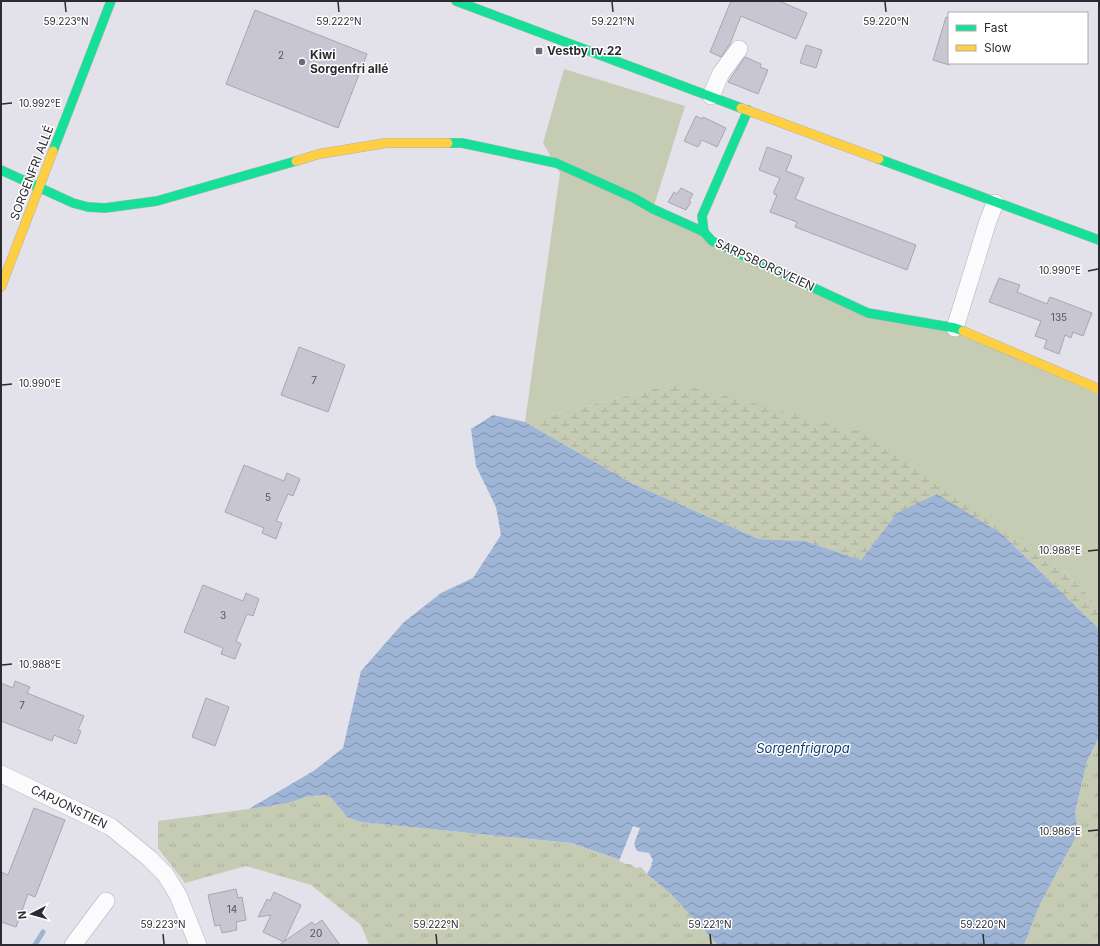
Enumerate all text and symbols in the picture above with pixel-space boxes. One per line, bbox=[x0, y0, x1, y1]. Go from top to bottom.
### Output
legend bbox=[948, 12, 1088, 64]
text: 59.223°N bbox=[43, 15, 89, 27]
text: 59.222°N bbox=[316, 15, 362, 27]
text: 59.221°N bbox=[591, 15, 635, 27]
text: 59.220°N bbox=[863, 15, 909, 27]
text: Fast bbox=[984, 20, 1008, 35]
text: Slow bbox=[984, 40, 1012, 55]
place label: Vestby rv.22 bbox=[547, 43, 622, 58]
marker: Vestby rv.22 bbox=[534, 46, 544, 56]
place label: Kiwi Sorgenfri allé bbox=[310, 47, 388, 76]
house number: 2 bbox=[278, 49, 284, 61]
marker: Kiwi Sorgenfri allé bbox=[297, 57, 307, 67]
text: 10.992°E bbox=[19, 97, 61, 109]
street label: SORGENFRI ALLÉ bbox=[7, 123, 57, 222]
street label: SARPSBORGVEIEN bbox=[713, 235, 817, 294]
text: 10.990°E bbox=[1039, 264, 1081, 276]
house number: 135 bbox=[1051, 311, 1067, 323]
house number: 7 bbox=[311, 374, 317, 386]
text: 10.990°E bbox=[19, 377, 61, 389]
house number: 5 bbox=[265, 491, 271, 503]
text: 10.988°E bbox=[1039, 544, 1081, 556]
house number: 3 bbox=[220, 609, 226, 621]
text: 10.988°E bbox=[19, 658, 61, 670]
house number: 7 bbox=[19, 699, 25, 711]
water label: Sorgenfrigropa bbox=[756, 740, 850, 756]
street label: CAPJONSTIEN bbox=[28, 782, 110, 832]
text: 10.986°E bbox=[1039, 825, 1081, 837]
north arrow bbox=[12, 894, 52, 934]
house number: 14 bbox=[227, 903, 237, 915]
text: N bbox=[15, 910, 29, 920]
text: 59.223°N bbox=[140, 918, 186, 930]
text: 59.222°N bbox=[413, 918, 459, 930]
text: 59.221°N bbox=[688, 918, 732, 930]
text: 59.220°N bbox=[960, 918, 1006, 930]
house number: 20 bbox=[310, 927, 322, 939]

